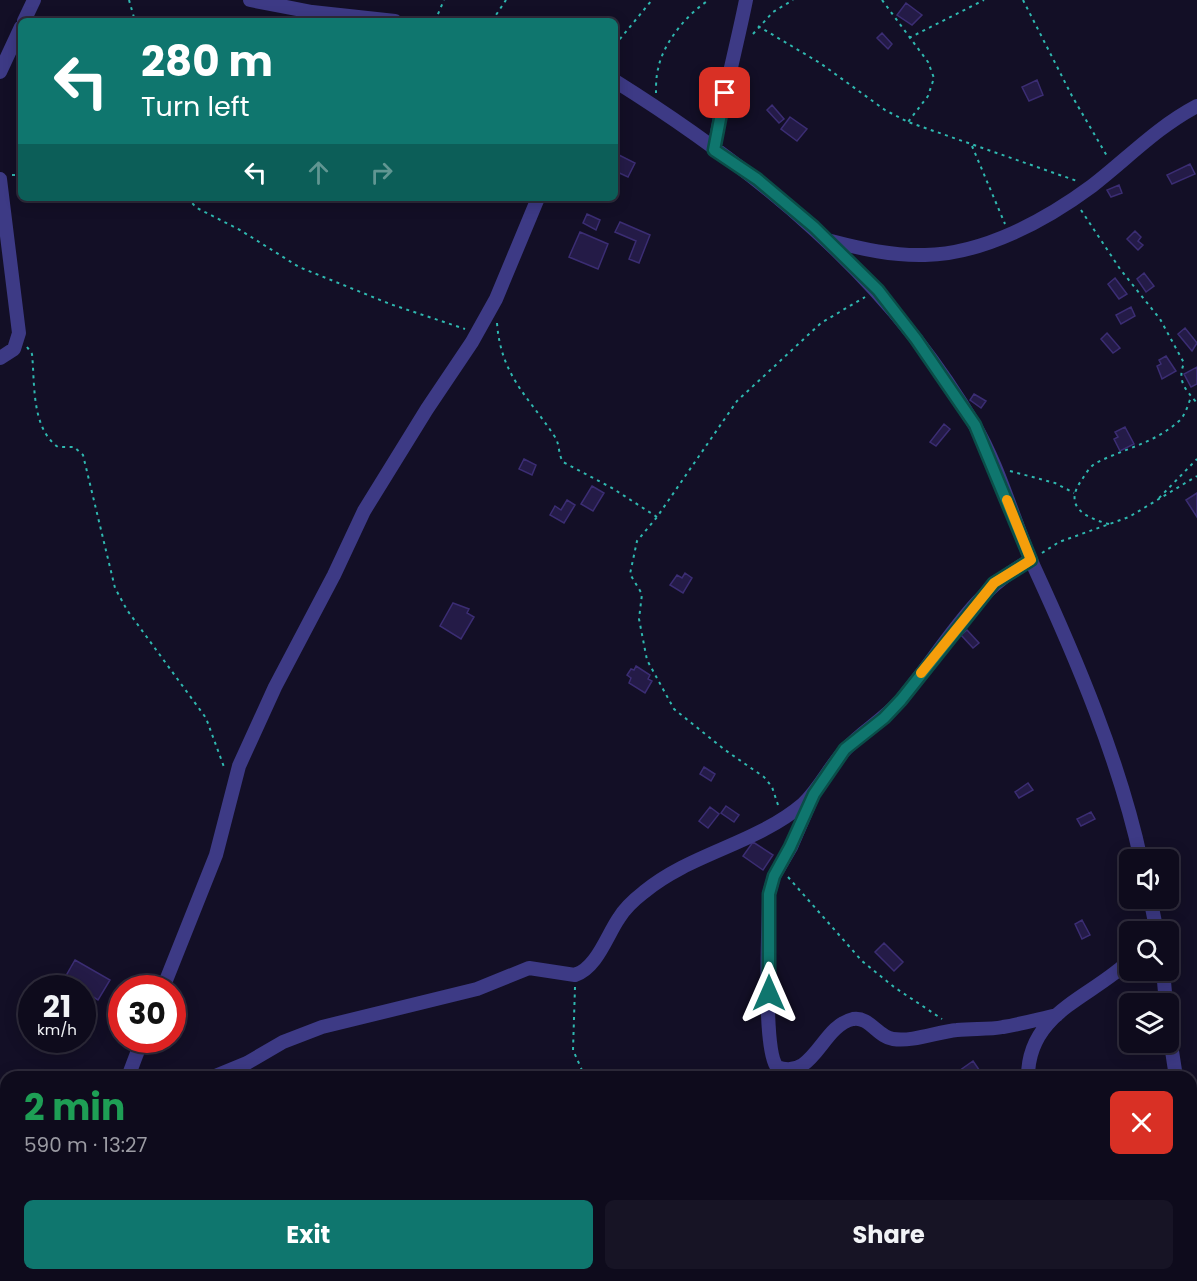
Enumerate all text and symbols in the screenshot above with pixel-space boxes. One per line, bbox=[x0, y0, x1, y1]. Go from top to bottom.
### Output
text: 280 m bbox=[141, 32, 273, 91]
icon: left bbox=[42, 42, 120, 120]
pin bbox=[699, 67, 750, 118]
icon: arrive bbox=[708, 76, 741, 109]
text: Turn left bbox=[141, 88, 250, 125]
icon: left bbox=[239, 156, 272, 189]
icon: ahead bbox=[302, 156, 335, 189]
icon: right bbox=[365, 156, 398, 189]
map controls bbox=[1119, 849, 1179, 1053]
button: sound bbox=[1119, 849, 1179, 909]
button: search bbox=[1119, 921, 1179, 981]
position arrow bbox=[737, 961, 801, 1025]
speed limit sign: 30 bbox=[108, 975, 186, 1053]
text: 21 bbox=[43, 985, 71, 1028]
button: layers bbox=[1119, 993, 1179, 1053]
text: km/h bbox=[37, 1019, 77, 1040]
text: 2 min bbox=[24, 1082, 125, 1133]
button: close bbox=[1110, 1091, 1173, 1154]
text: 590 m · 13:27 bbox=[24, 1131, 147, 1159]
button: Exit bbox=[24, 1200, 593, 1269]
button: Share bbox=[605, 1200, 1173, 1269]

